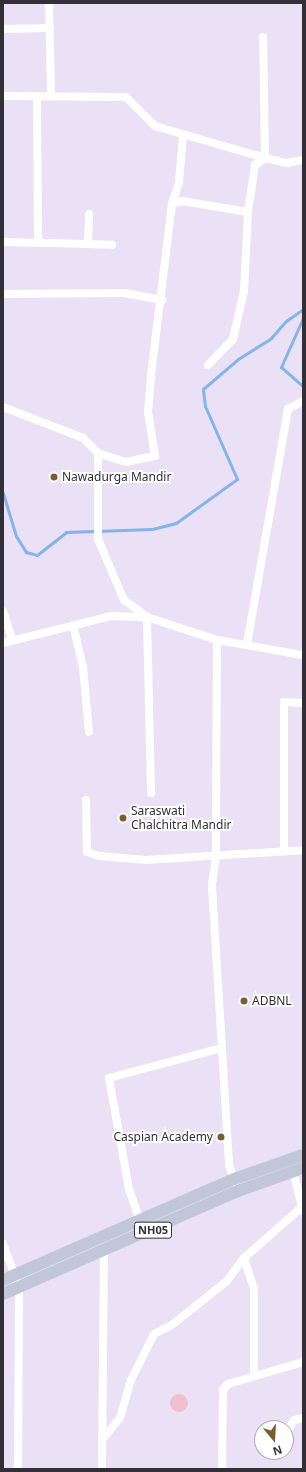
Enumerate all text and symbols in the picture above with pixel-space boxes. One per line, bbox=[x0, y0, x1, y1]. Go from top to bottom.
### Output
place label: Nawadurga Mandir bbox=[62, 470, 171, 484]
marker: Nawadurga Mandir bbox=[49, 472, 59, 482]
place label: Saraswati Chalchitra Mandir bbox=[131, 804, 231, 832]
marker: Saraswati Chalchitra Mandir bbox=[118, 813, 128, 823]
place label: ADBNL bbox=[252, 994, 292, 1008]
marker: ADBNL bbox=[239, 996, 249, 1006]
place label: Caspian Academy bbox=[114, 1130, 213, 1144]
marker: Caspian Academy bbox=[216, 1132, 226, 1142]
road number: NH05 bbox=[134, 1221, 172, 1239]
north arrow bbox=[254, 1420, 294, 1460]
text: N bbox=[271, 1442, 284, 1459]

